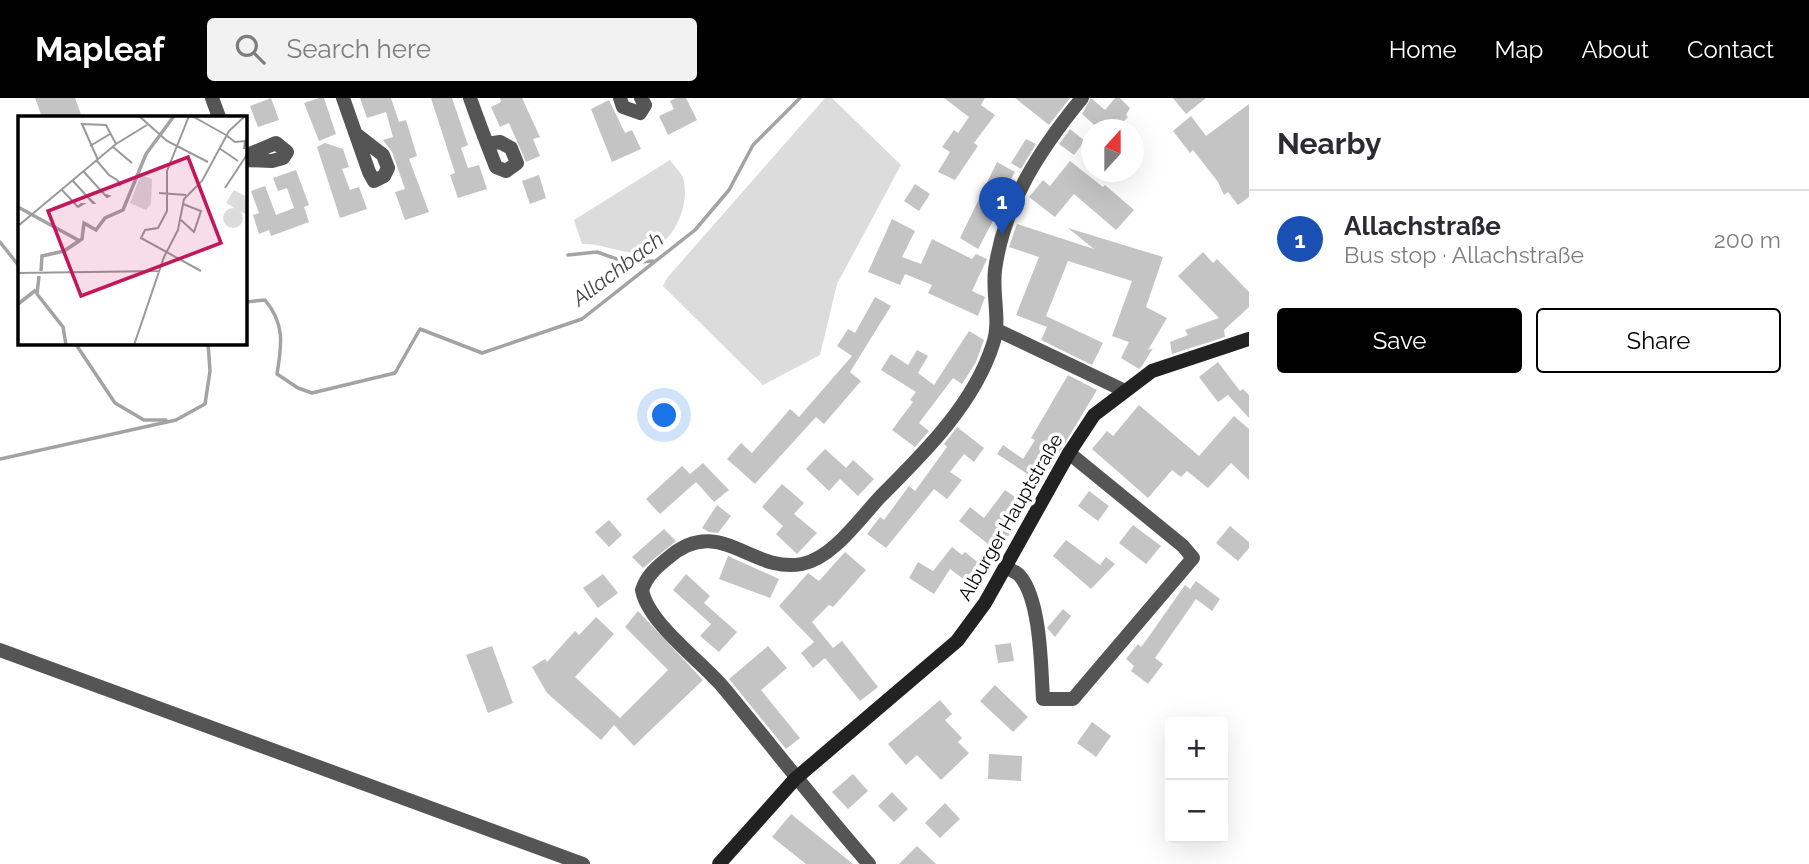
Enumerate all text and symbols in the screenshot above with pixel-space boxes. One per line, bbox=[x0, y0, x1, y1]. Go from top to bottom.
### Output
search box bbox=[207, 18, 697, 81]
text: Mapleaf bbox=[35, 30, 165, 69]
icon: search bbox=[231, 30, 269, 68]
text: Search here bbox=[287, 34, 431, 64]
text: Home bbox=[1389, 35, 1457, 64]
text: Map bbox=[1495, 35, 1543, 64]
text: About bbox=[1581, 35, 1649, 64]
text: Contact bbox=[1687, 35, 1774, 64]
inset map bbox=[18, 116, 247, 345]
north arrow bbox=[1081, 119, 1144, 182]
text: Nearby bbox=[1277, 126, 1381, 161]
pin: 1 bbox=[979, 177, 1025, 235]
text: Allachstraße bbox=[1344, 211, 1501, 241]
water label: Allachbach bbox=[566, 226, 668, 312]
text: 1 bbox=[1294, 226, 1306, 253]
text: 200 m bbox=[1714, 226, 1781, 253]
text: Bus stop · Allachstraße bbox=[1344, 241, 1584, 268]
button: Save bbox=[1277, 308, 1522, 373]
button: Share bbox=[1536, 308, 1781, 373]
your location bbox=[647, 398, 681, 432]
street label: Alburger Hauptstraße bbox=[953, 430, 1067, 604]
map controls bbox=[1165, 717, 1228, 843]
button: + bbox=[1165, 717, 1228, 780]
button: − bbox=[1165, 780, 1228, 843]

